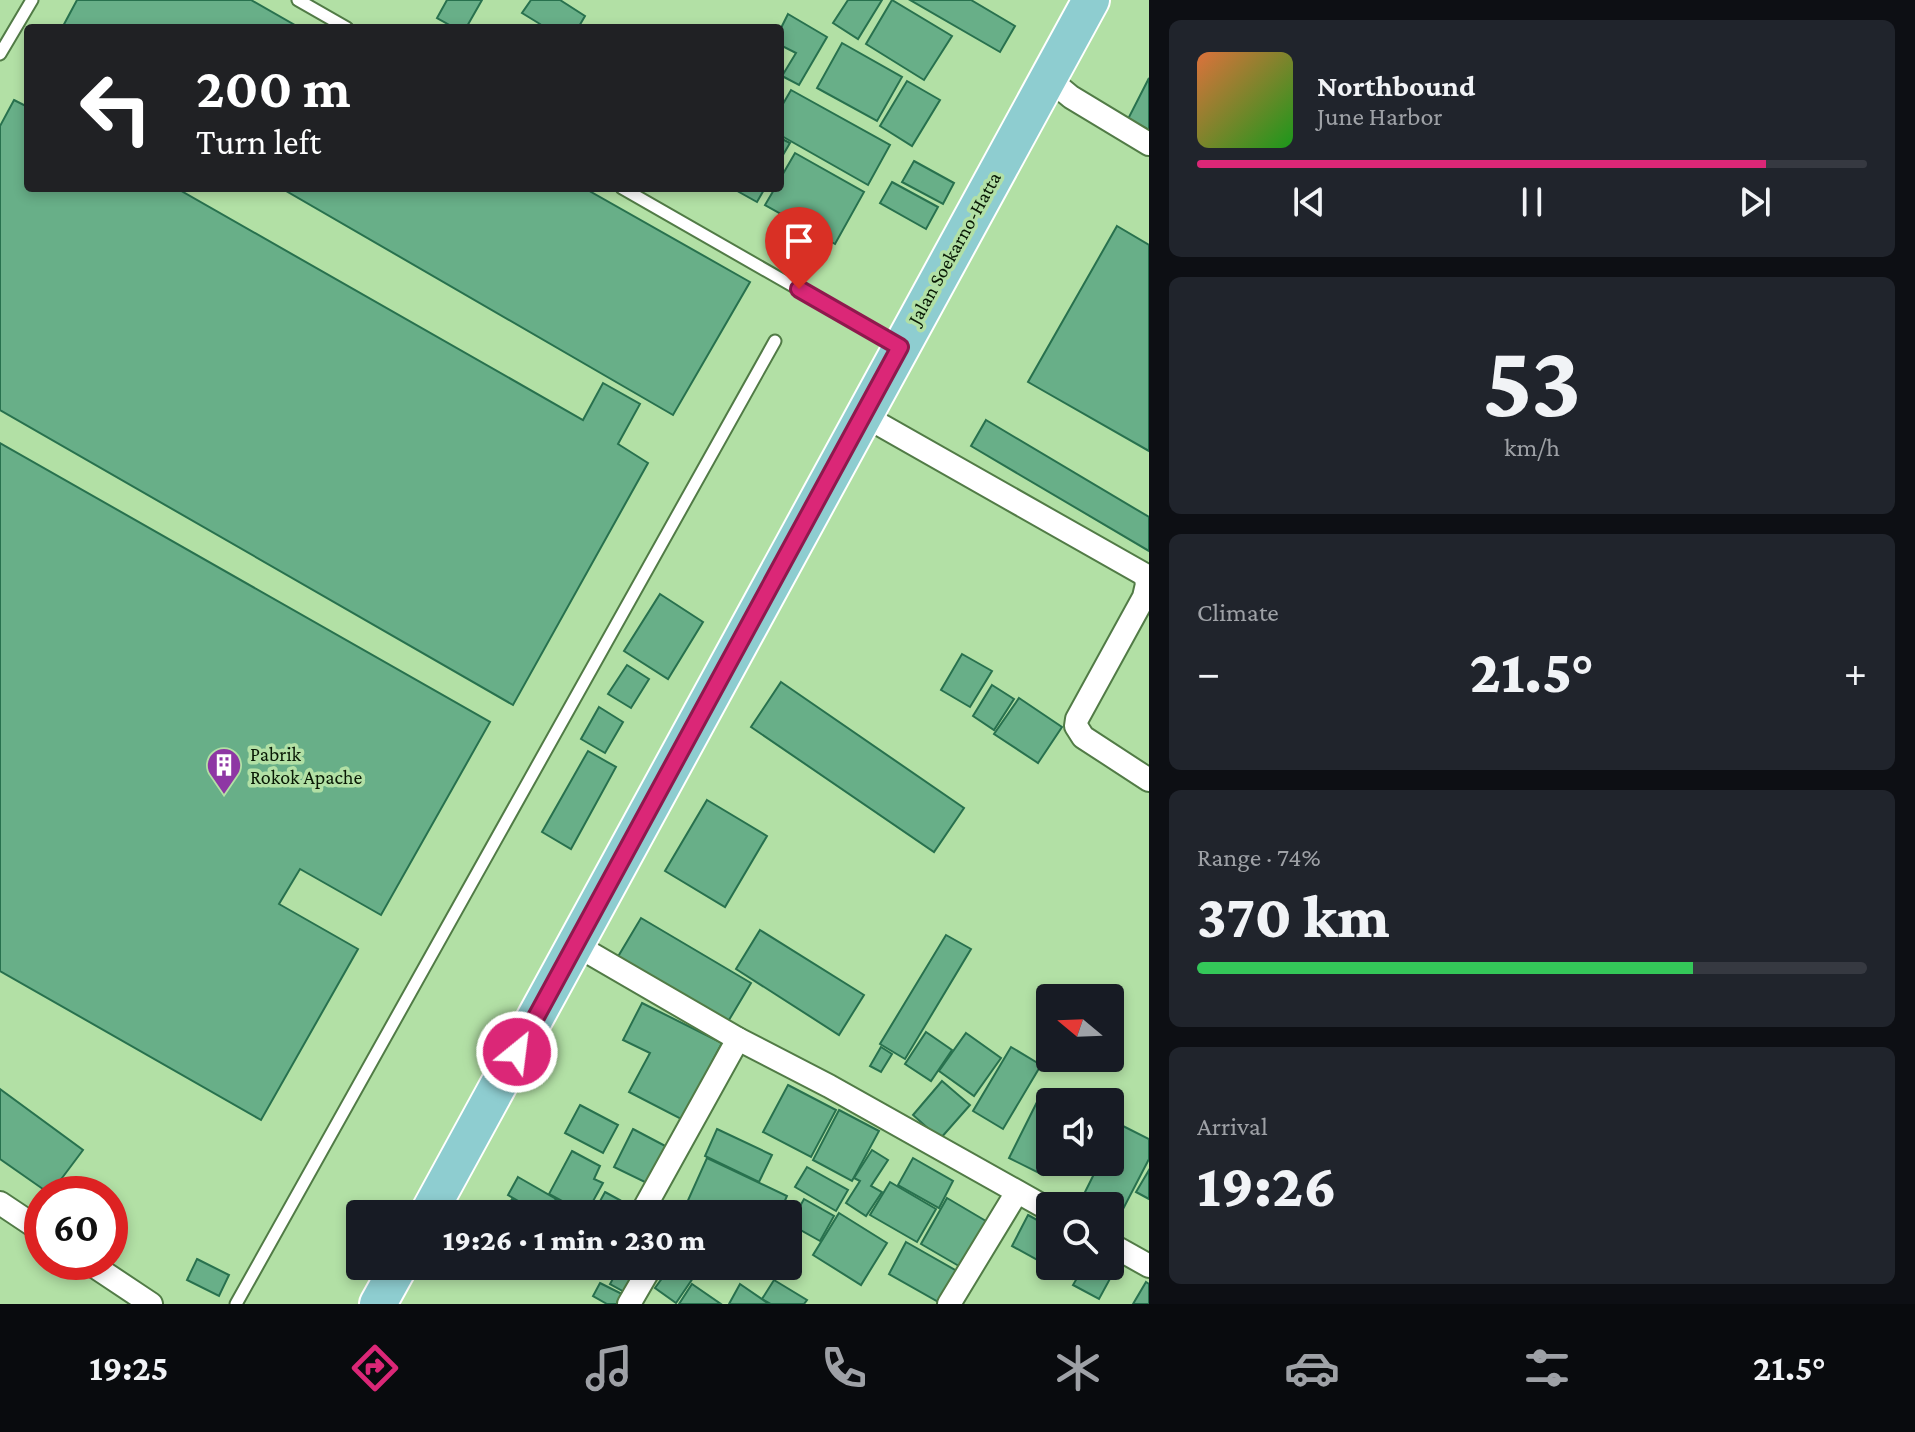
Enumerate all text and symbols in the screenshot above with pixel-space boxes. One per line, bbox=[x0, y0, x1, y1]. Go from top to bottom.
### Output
icon: left bbox=[64, 56, 168, 160]
text: 200 m bbox=[196, 57, 351, 119]
text: Northbound bbox=[1317, 69, 1475, 102]
text: June Harbor bbox=[1317, 102, 1443, 131]
text: Turn left bbox=[196, 122, 321, 162]
street label: Jalan Soekarno-Hatta bbox=[902, 168, 1006, 330]
icon: previous bbox=[1287, 180, 1331, 224]
icon: pause bbox=[1510, 180, 1554, 224]
icon: next bbox=[1733, 180, 1777, 224]
pin bbox=[765, 207, 833, 289]
icon: arrive bbox=[777, 219, 821, 263]
text: 53 bbox=[1482, 323, 1582, 438]
text: km/h bbox=[1504, 433, 1560, 462]
text: Climate bbox=[1197, 598, 1279, 627]
text: 21.5° bbox=[1469, 638, 1595, 705]
text: − bbox=[1197, 648, 1220, 696]
text: + bbox=[1844, 648, 1867, 696]
place label: Pabrik Rokok Apache bbox=[250, 743, 362, 789]
building icon: Pabrik Rokok Apache bbox=[205, 746, 243, 796]
text: Range · 74% bbox=[1197, 843, 1321, 872]
text: 370 km bbox=[1197, 883, 1389, 950]
north arrow bbox=[1036, 984, 1124, 1072]
map controls bbox=[1036, 984, 1124, 1280]
position arrow bbox=[475, 1010, 559, 1094]
button: sound bbox=[1036, 1088, 1124, 1176]
text: Arrival bbox=[1197, 1112, 1268, 1141]
text: 19:26 bbox=[1197, 1152, 1337, 1219]
speed limit sign: 60 bbox=[24, 1176, 128, 1280]
button: search bbox=[1036, 1192, 1124, 1280]
text: 19:26 · 1 min · 230 m bbox=[443, 1223, 705, 1256]
icon: directions bbox=[347, 1340, 403, 1396]
icon: music bbox=[581, 1340, 637, 1396]
icon: phone bbox=[816, 1340, 872, 1396]
icon: climate bbox=[1050, 1340, 1106, 1396]
icon: car bbox=[1284, 1340, 1340, 1396]
icon: filters bbox=[1519, 1340, 1575, 1396]
text: 19:25 bbox=[89, 1348, 168, 1388]
text: 21.5° bbox=[1753, 1348, 1826, 1388]

